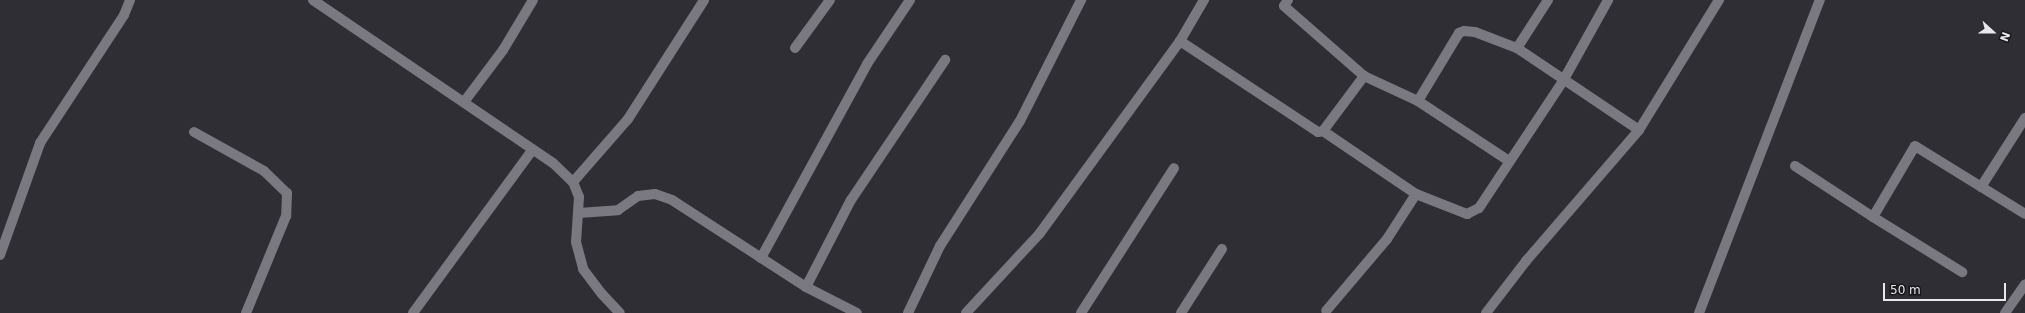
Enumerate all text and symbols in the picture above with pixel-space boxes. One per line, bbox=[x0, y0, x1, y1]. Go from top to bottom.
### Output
north arrow bbox=[1973, 12, 2013, 52]
text: N bbox=[1997, 30, 2012, 43]
scale bar bbox=[1885, 275, 2008, 301]
text: 50 m bbox=[1890, 283, 1921, 297]

